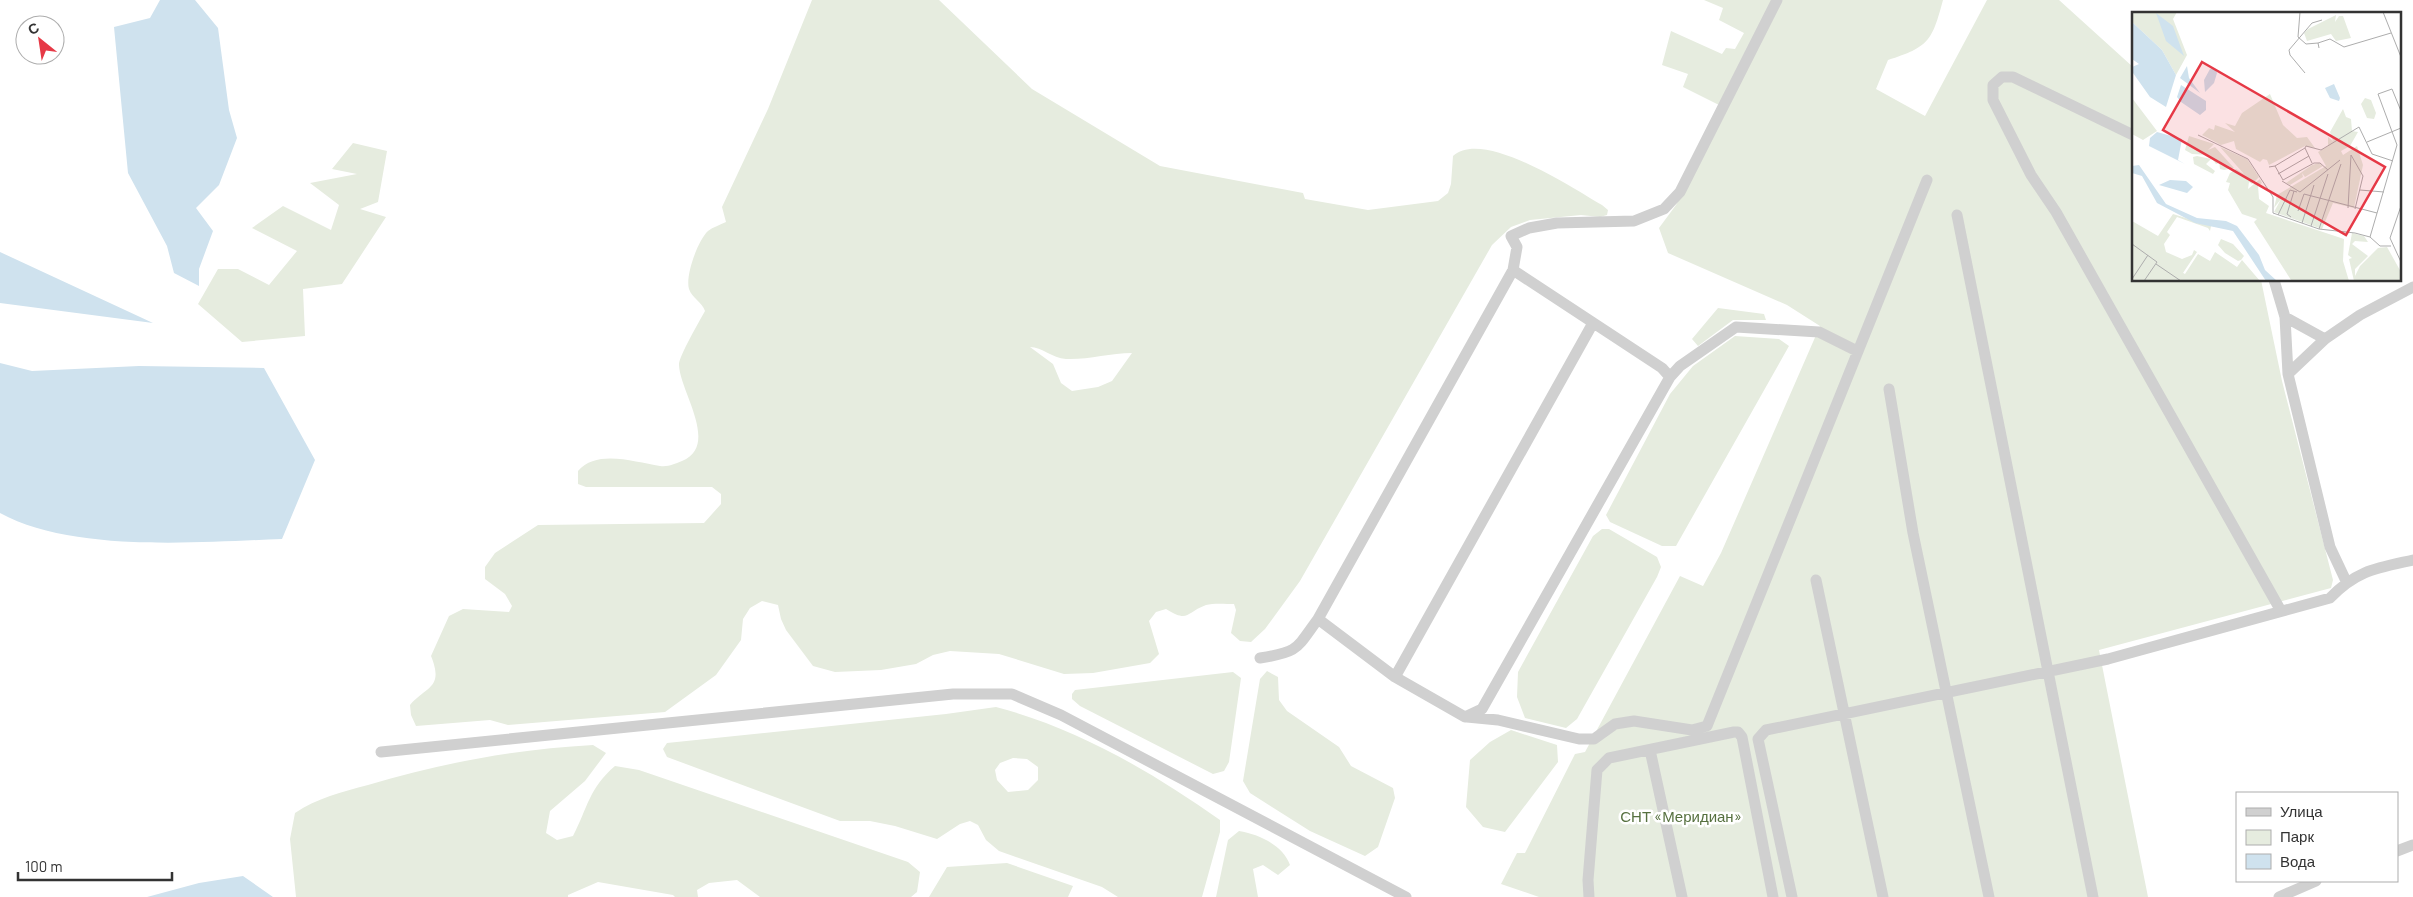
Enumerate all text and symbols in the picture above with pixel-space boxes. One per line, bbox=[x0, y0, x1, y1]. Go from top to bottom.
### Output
inset map bbox=[2132, 12, 2400, 281]
north arrow bbox=[15, 15, 65, 65]
text: С bbox=[25, 18, 42, 38]
legend bbox=[2236, 792, 2398, 882]
text: Улица bbox=[2280, 802, 2323, 820]
park label: СНТ «Меридиан» bbox=[1620, 807, 1742, 825]
text: Парк bbox=[2280, 827, 2314, 845]
scale bar bbox=[18, 850, 171, 882]
text: Вода bbox=[2280, 852, 2316, 870]
text: 100 m bbox=[25, 857, 63, 875]

